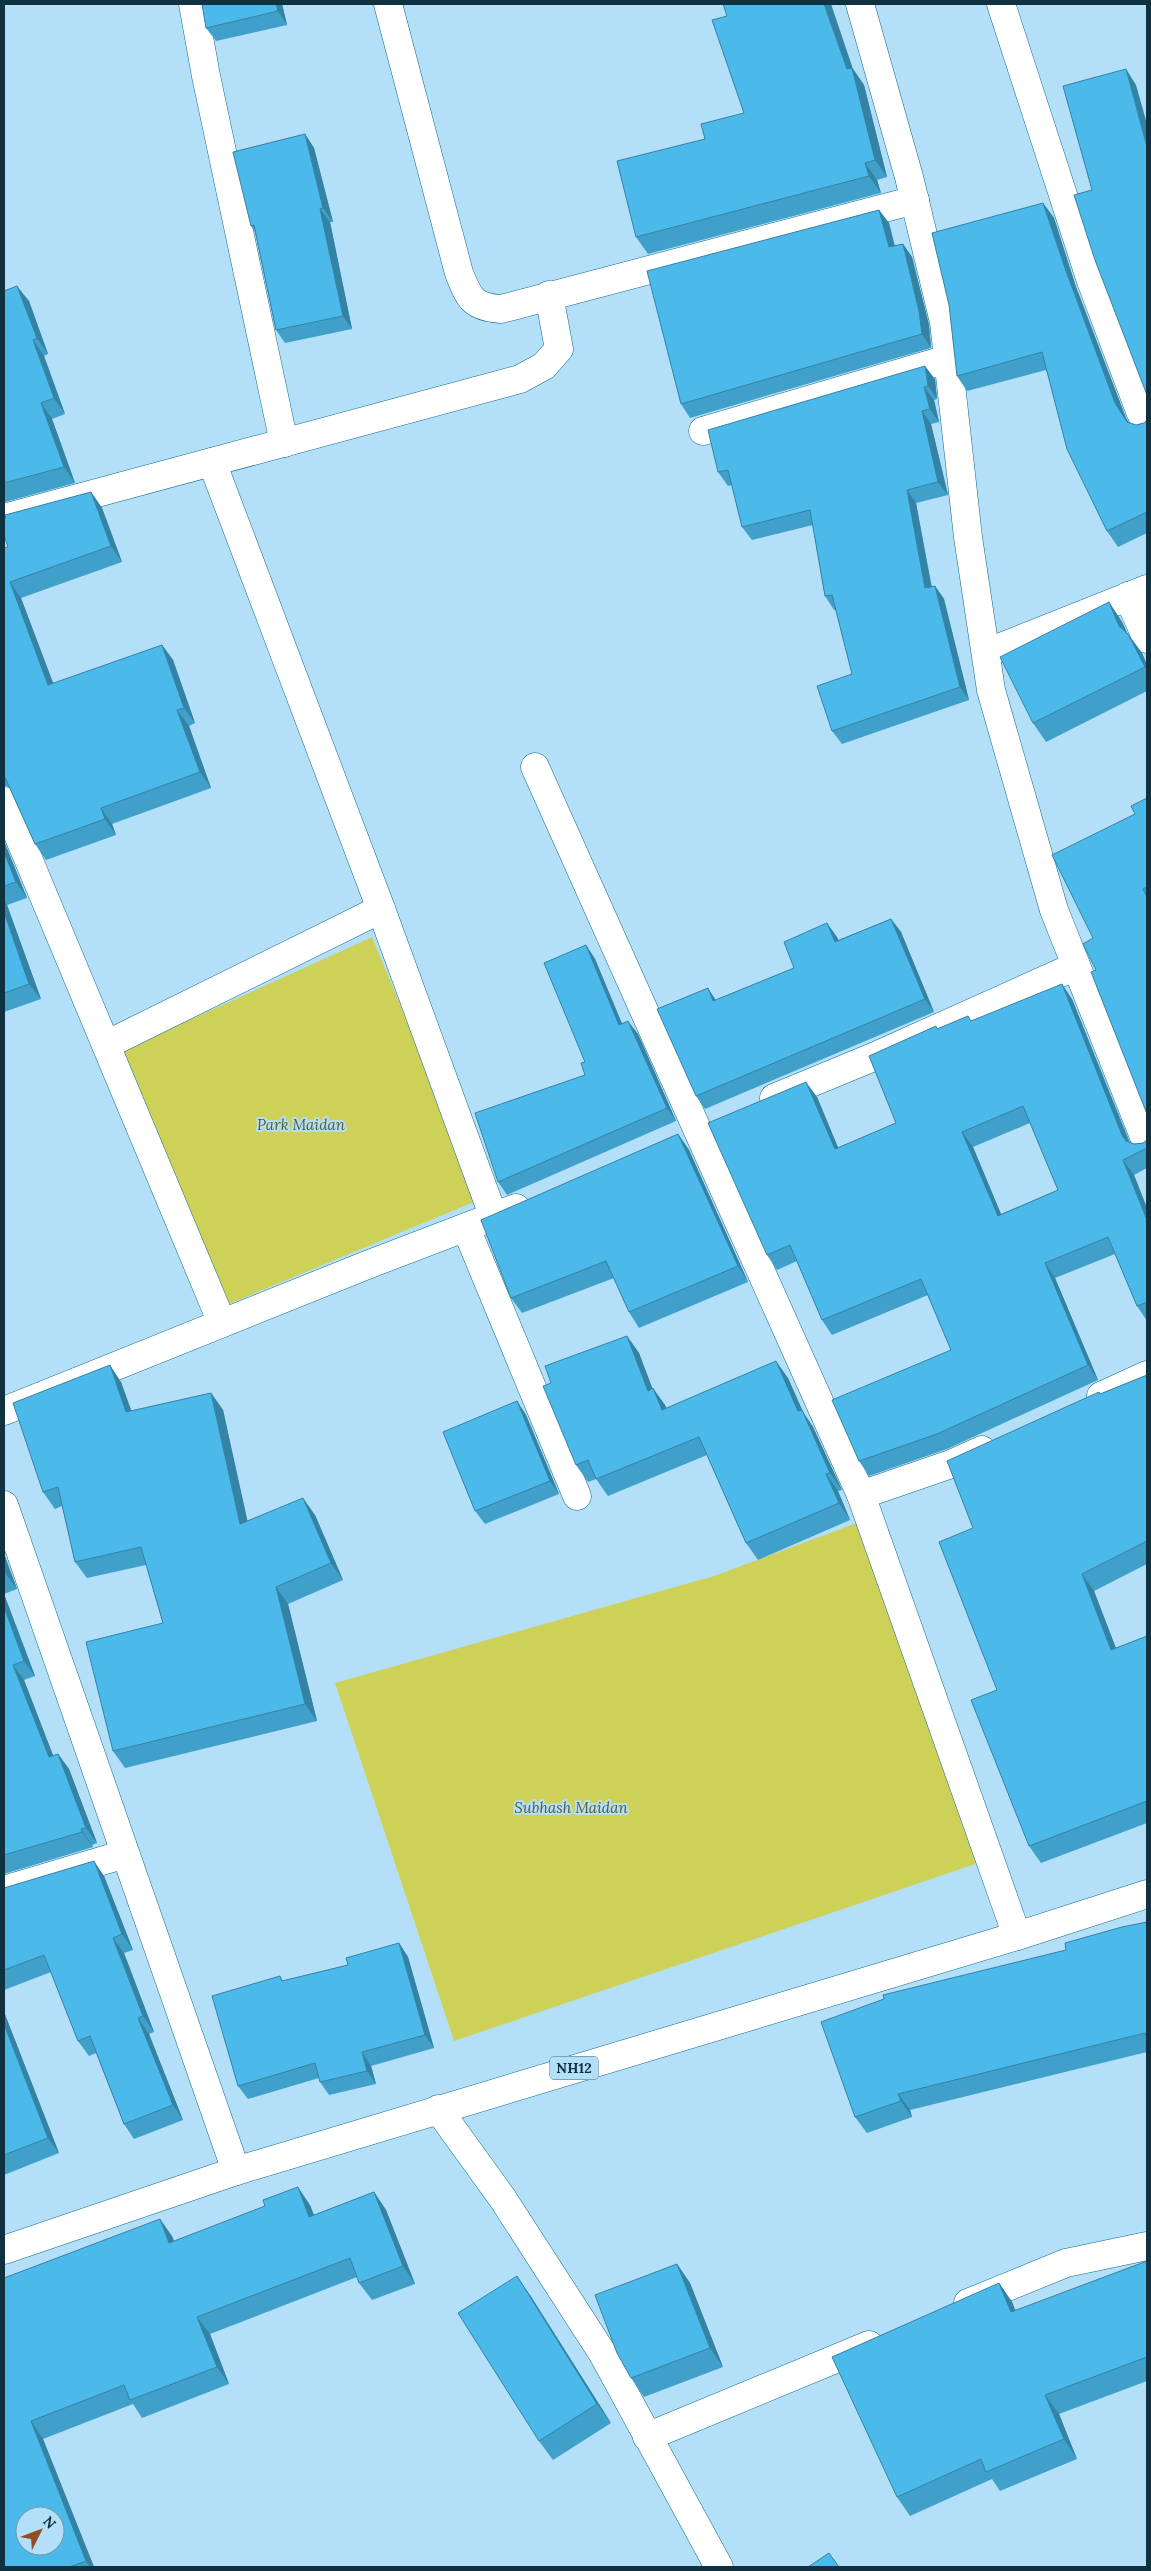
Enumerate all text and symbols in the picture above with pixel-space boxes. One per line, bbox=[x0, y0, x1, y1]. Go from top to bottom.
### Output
park label: Park Maidan bbox=[257, 1115, 346, 1134]
park label: Subhash Maidan bbox=[514, 1798, 628, 1817]
road number: NH12 bbox=[550, 2056, 598, 2080]
north arrow bbox=[15, 2506, 65, 2556]
text: N bbox=[39, 2512, 60, 2532]

